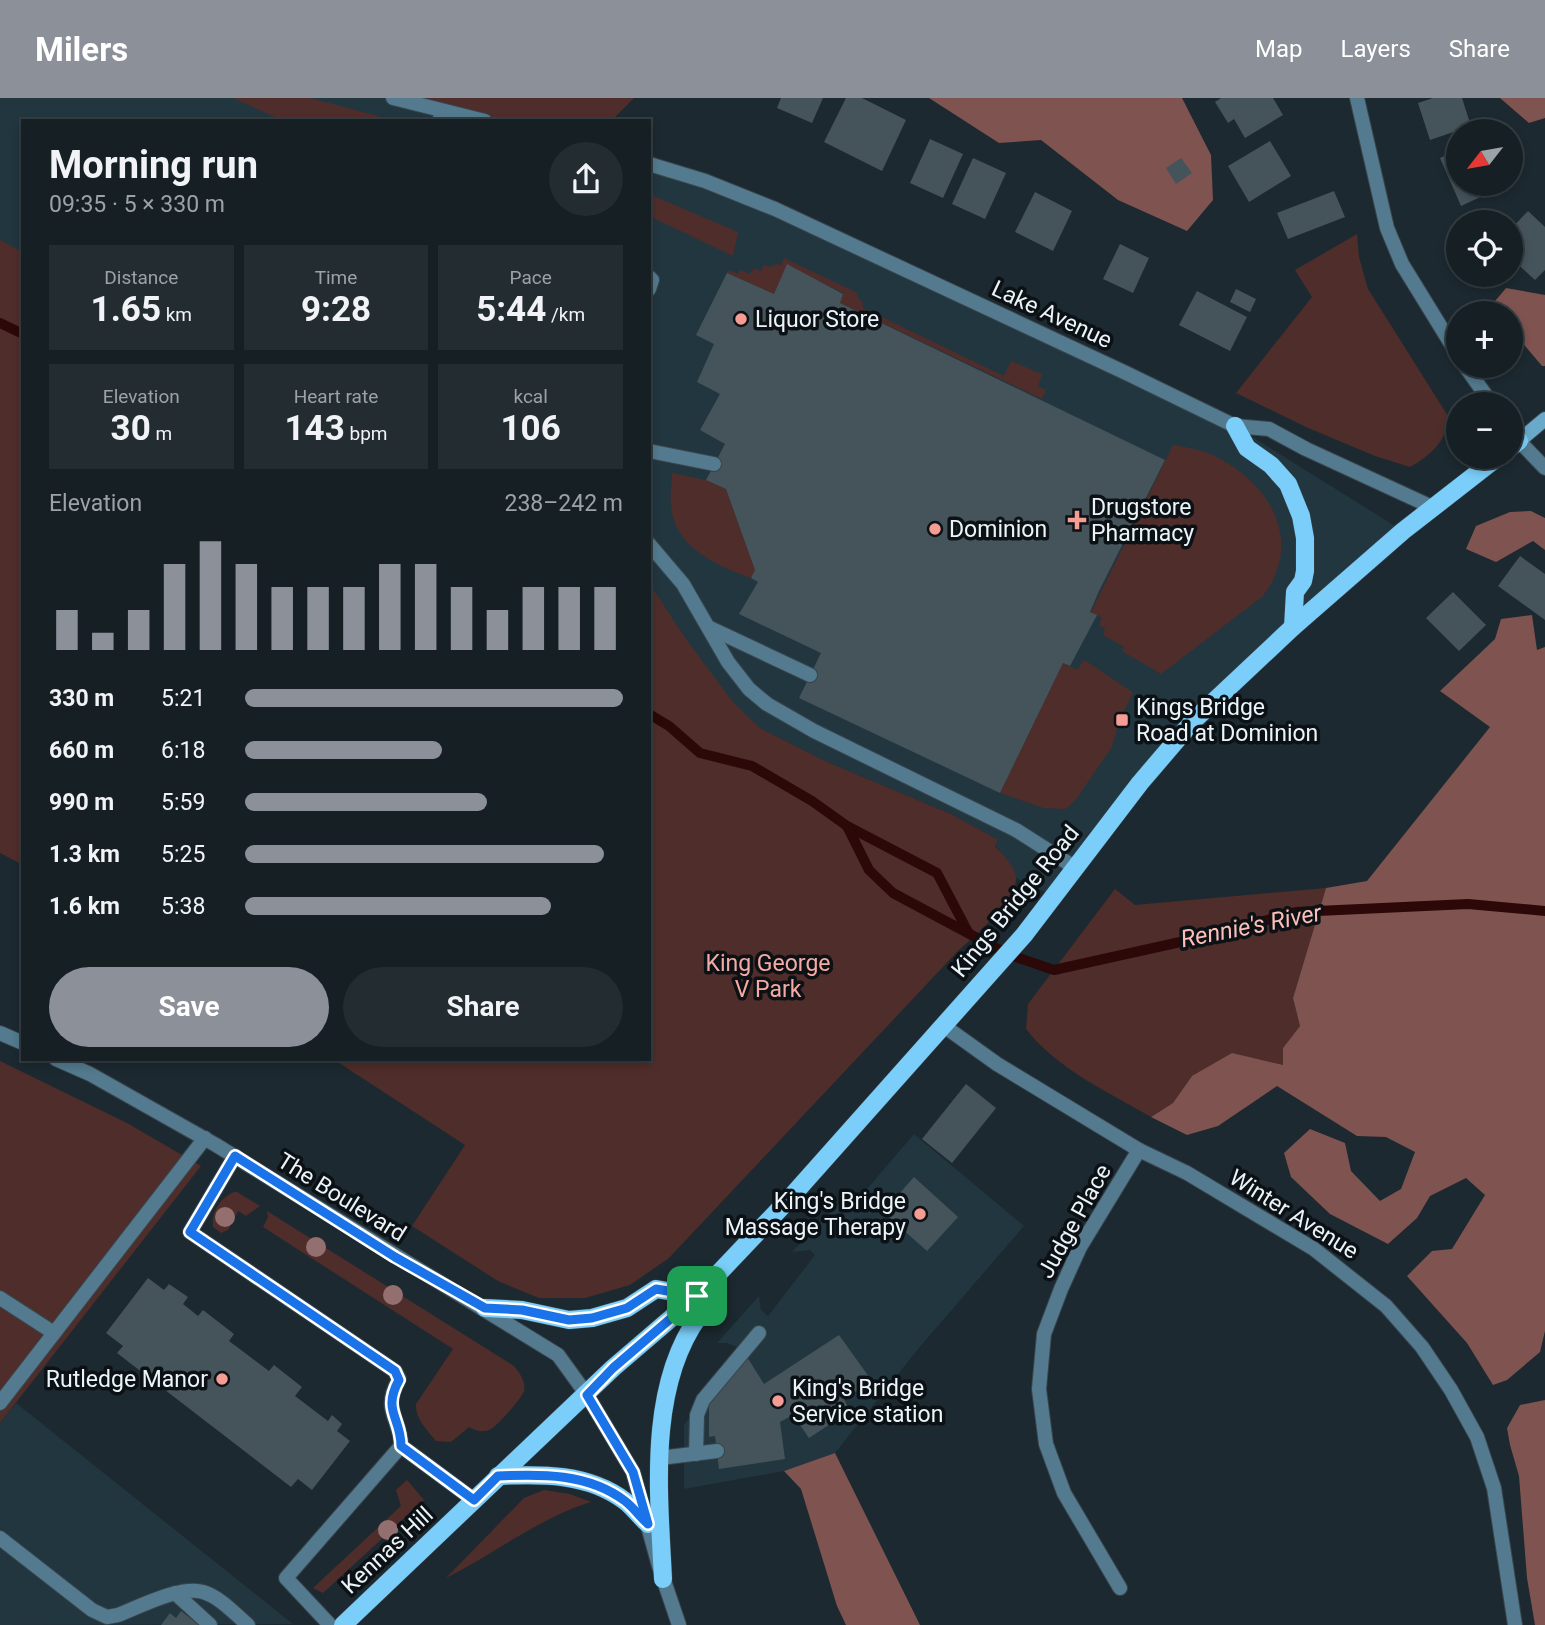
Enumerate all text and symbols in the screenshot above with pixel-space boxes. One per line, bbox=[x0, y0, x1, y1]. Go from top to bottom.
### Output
text: Milers bbox=[35, 30, 128, 69]
text: Map bbox=[1255, 35, 1303, 63]
text: Layers bbox=[1341, 35, 1411, 63]
text: Share bbox=[1449, 35, 1510, 63]
north arrow bbox=[1446, 119, 1522, 196]
map controls bbox=[1446, 119, 1523, 469]
button: share bbox=[549, 142, 623, 216]
text: Morning run bbox=[49, 143, 258, 187]
text: 09:35 · 5 × 330 m bbox=[49, 191, 225, 218]
button: locate bbox=[1446, 210, 1523, 287]
text: Distance bbox=[104, 266, 178, 289]
text: Time bbox=[315, 266, 357, 289]
text: Pace bbox=[510, 266, 552, 289]
street label: Lake Avenue bbox=[987, 275, 1116, 354]
text: 1.65 bbox=[91, 289, 161, 330]
text: 9:28 bbox=[301, 289, 371, 330]
text: 5:44 bbox=[476, 289, 546, 330]
button: + bbox=[1446, 301, 1523, 378]
text: km bbox=[161, 303, 192, 326]
text: /km bbox=[546, 303, 585, 326]
place label: Liquor Store bbox=[755, 306, 879, 333]
marker: Liquor Store bbox=[733, 311, 749, 327]
text: Elevation bbox=[103, 385, 180, 408]
text: Heart rate bbox=[294, 385, 378, 408]
text: kcal bbox=[513, 385, 548, 408]
button: − bbox=[1446, 392, 1523, 469]
text: 30 bbox=[111, 408, 151, 449]
text: 143 bbox=[285, 408, 345, 449]
text: 106 bbox=[501, 408, 561, 449]
text: m bbox=[151, 422, 172, 445]
text: bpm bbox=[345, 422, 387, 445]
text: Elevation bbox=[49, 490, 142, 517]
text: 238–242 m bbox=[504, 490, 623, 517]
place label: Drugstore Pharmacy bbox=[1091, 494, 1194, 547]
marker: Drugstore Pharmacy bbox=[1069, 512, 1085, 528]
place label: Dominion bbox=[949, 516, 1047, 543]
marker: Dominion bbox=[927, 521, 943, 537]
text: 330 m bbox=[49, 685, 114, 712]
text: 5:21 bbox=[161, 685, 205, 712]
place label: Kings Bridge Road at Dominion bbox=[1136, 694, 1318, 747]
marker: Kings Bridge Road at Dominion bbox=[1114, 712, 1130, 728]
text: 660 m bbox=[49, 737, 114, 764]
text: 6:18 bbox=[161, 737, 205, 764]
text: 990 m bbox=[49, 789, 114, 816]
text: 5:59 bbox=[161, 789, 205, 816]
street label: Kings Bridge Road bbox=[946, 820, 1085, 983]
text: 1.3 km bbox=[49, 841, 120, 868]
text: 5:25 bbox=[161, 841, 205, 868]
text: 1.6 km bbox=[49, 893, 120, 920]
text: 5:38 bbox=[161, 893, 205, 920]
water label: Rennie's River bbox=[1178, 898, 1325, 953]
park label: King George V Park bbox=[705, 950, 831, 1003]
button: Save bbox=[49, 967, 329, 1047]
button: Share bbox=[343, 967, 623, 1047]
street label: The Boulevard bbox=[273, 1147, 411, 1248]
street label: Judge Place bbox=[1032, 1160, 1117, 1283]
street label: Winter Avenue bbox=[1224, 1164, 1363, 1265]
place label: King's Bridge Massage Therapy bbox=[725, 1188, 906, 1241]
marker: King's Bridge Massage Therapy bbox=[912, 1206, 928, 1222]
pin bbox=[667, 1266, 727, 1326]
icon: arrive bbox=[678, 1277, 716, 1315]
place label: Rutledge Manor bbox=[46, 1366, 208, 1393]
marker: Rutledge Manor bbox=[214, 1371, 230, 1387]
place label: King's Bridge Service station bbox=[792, 1375, 943, 1428]
marker: King's Bridge Service station bbox=[770, 1393, 786, 1409]
street label: Kennas Hill bbox=[336, 1501, 439, 1599]

